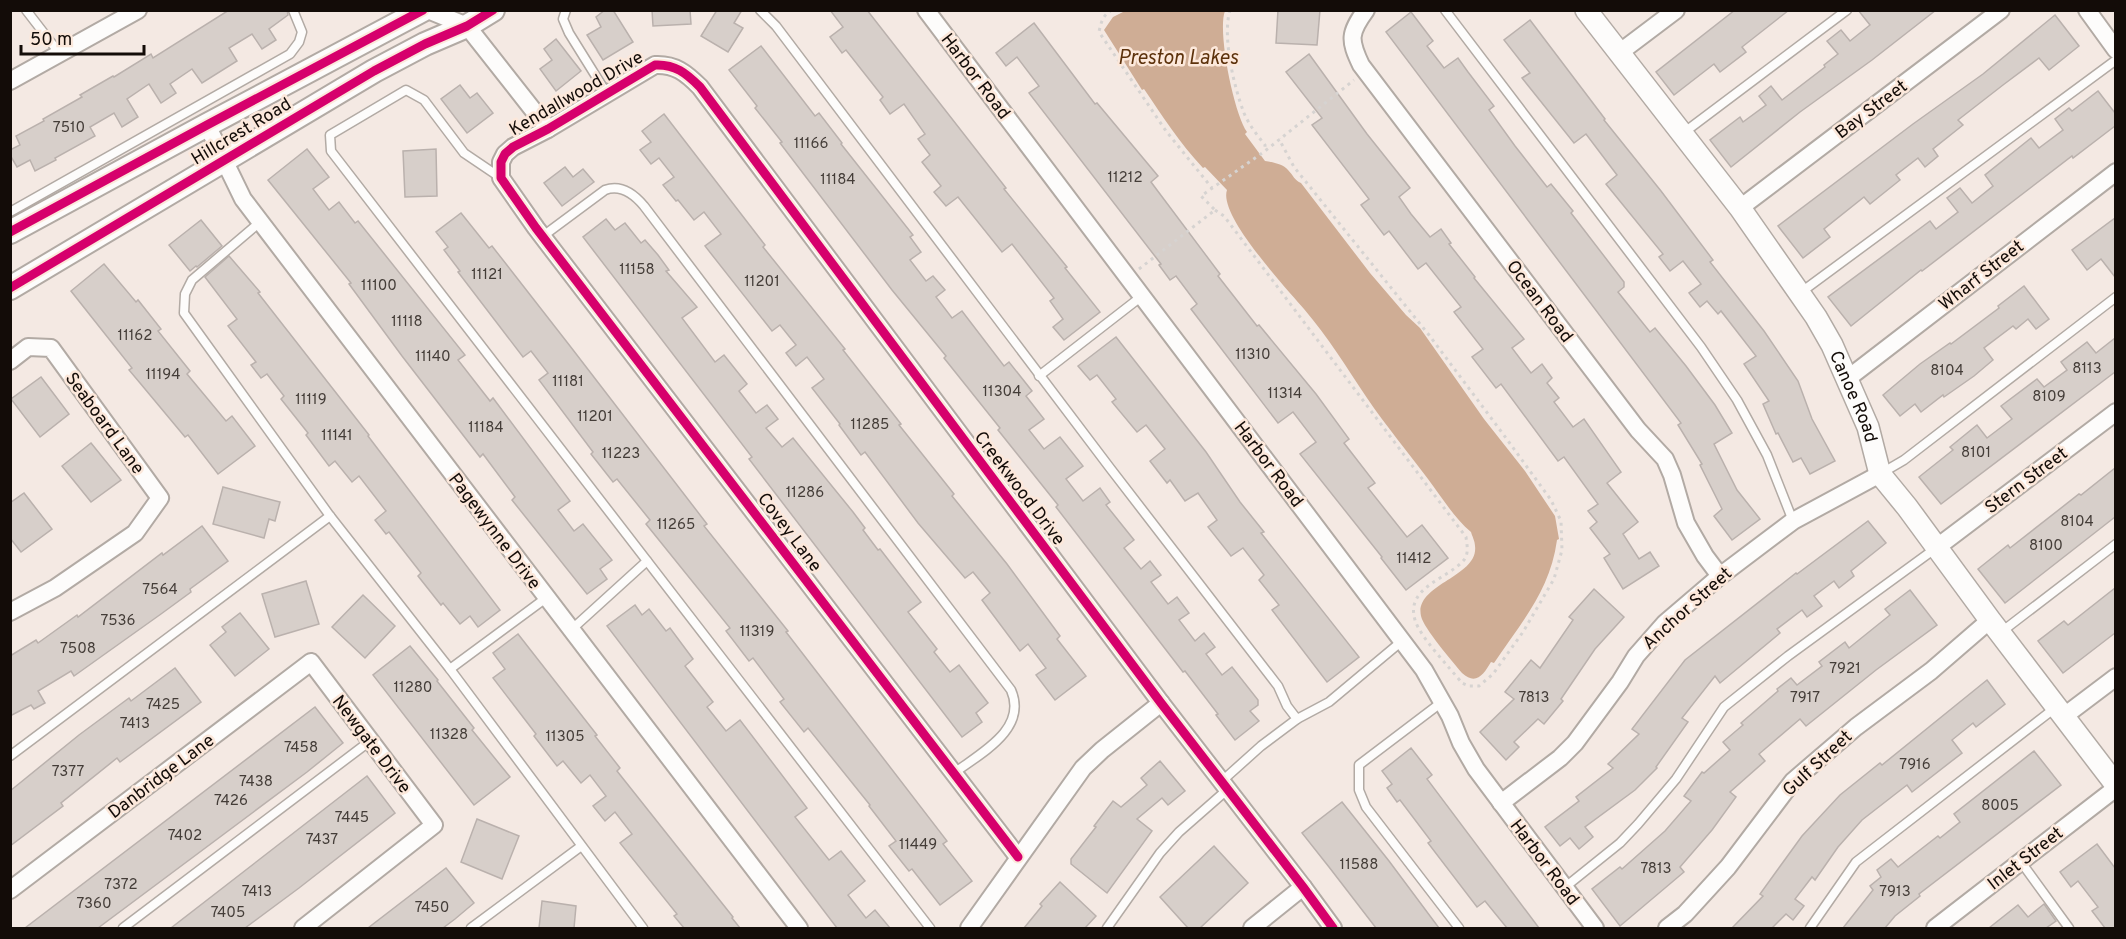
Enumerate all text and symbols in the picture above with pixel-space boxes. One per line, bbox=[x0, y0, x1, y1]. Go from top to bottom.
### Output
scale bar bbox=[21, 18, 144, 56]
text: 50 m bbox=[30, 29, 72, 52]
street label: Harbor Road bbox=[935, 29, 1015, 125]
water label: Preston Lakes bbox=[1118, 46, 1239, 72]
street label: Kendallwood Drive bbox=[506, 47, 648, 142]
street label: Bay Street bbox=[1831, 76, 1913, 145]
street label: Hillcrest Road bbox=[188, 93, 296, 171]
house number: 7510 bbox=[53, 119, 85, 138]
house number: 11166 bbox=[794, 135, 828, 154]
house number: 11212 bbox=[1107, 169, 1143, 188]
house number: 11184 bbox=[820, 171, 856, 190]
street label: Wharf Street bbox=[1935, 236, 2029, 317]
street label: Ocean Road bbox=[1500, 256, 1577, 348]
house number: 11158 bbox=[619, 261, 655, 280]
house number: 11121 bbox=[471, 266, 503, 285]
house number: 11201 bbox=[744, 273, 780, 292]
house number: 11100 bbox=[361, 277, 397, 296]
house number: 11118 bbox=[391, 313, 423, 332]
house number: 11162 bbox=[118, 327, 152, 346]
house number: 11310 bbox=[1235, 346, 1271, 365]
house number: 11140 bbox=[415, 348, 451, 367]
street label: Canoe Road bbox=[1823, 348, 1881, 445]
house number: 8113 bbox=[2072, 360, 2102, 379]
house number: 8104 bbox=[1930, 362, 1964, 381]
house number: 11194 bbox=[145, 366, 181, 385]
street label: Seaboard Lane bbox=[59, 368, 149, 479]
house number: 11181 bbox=[552, 373, 584, 392]
house number: 11304 bbox=[982, 383, 1022, 402]
house number: 11314 bbox=[1268, 385, 1302, 404]
house number: 8109 bbox=[2032, 388, 2066, 407]
house number: 11119 bbox=[295, 391, 327, 410]
house number: 11201 bbox=[577, 408, 613, 427]
house number: 11285 bbox=[851, 416, 889, 435]
street label: Harbor Road bbox=[1228, 417, 1308, 513]
house number: 11184 bbox=[468, 419, 504, 438]
house number: 11141 bbox=[321, 427, 353, 446]
street label: Creekwood Drive bbox=[968, 427, 1069, 551]
street label: Stern Street bbox=[1981, 443, 2073, 520]
house number: 8101 bbox=[1961, 444, 1991, 463]
house number: 11223 bbox=[602, 445, 640, 464]
street label: Pagewynne Drive bbox=[442, 469, 545, 595]
house number: 11286 bbox=[786, 484, 824, 503]
street label: Covey Lane bbox=[751, 489, 826, 577]
house number: 8104 bbox=[2060, 513, 2094, 532]
house number: 11265 bbox=[657, 516, 695, 535]
house number: 8100 bbox=[2029, 537, 2063, 556]
house number: 11412 bbox=[1397, 550, 1431, 569]
street label: Anchor Street bbox=[1638, 563, 1738, 655]
house number: 7564 bbox=[142, 581, 178, 600]
house number: 7536 bbox=[100, 612, 136, 631]
house number: 11319 bbox=[740, 623, 774, 642]
house number: 7508 bbox=[60, 640, 96, 659]
house number: 7921 bbox=[1829, 660, 1861, 679]
house number: 11280 bbox=[393, 679, 433, 698]
house number: 7813 bbox=[1518, 689, 1550, 708]
house number: 7917 bbox=[1790, 689, 1820, 708]
street label: Newgate Drive bbox=[326, 691, 415, 799]
house number: 7425 bbox=[146, 696, 180, 715]
house number: 7413 bbox=[120, 715, 150, 734]
house number: 11328 bbox=[430, 726, 468, 745]
street label: Gulf Street bbox=[1778, 726, 1858, 802]
house number: 11305 bbox=[545, 728, 585, 747]
street label: Danbridge Lane bbox=[104, 730, 220, 825]
house number: 7458 bbox=[284, 739, 318, 758]
house number: 7916 bbox=[1899, 756, 1931, 775]
house number: 7377 bbox=[52, 763, 85, 782]
house number: 7438 bbox=[239, 773, 273, 792]
house number: 7426 bbox=[214, 792, 248, 811]
house number: 8005 bbox=[1981, 797, 2019, 816]
house number: 7445 bbox=[335, 809, 369, 828]
street label: Harbor Road bbox=[1504, 815, 1584, 911]
street label: Inlet Street bbox=[1983, 822, 2068, 896]
house number: 7402 bbox=[168, 827, 202, 846]
house number: 7437 bbox=[306, 831, 338, 850]
house number: 11449 bbox=[899, 836, 937, 855]
house number: 11588 bbox=[1340, 856, 1378, 875]
house number: 7813 bbox=[1640, 860, 1672, 879]
house number: 7372 bbox=[104, 876, 138, 895]
house number: 7413 bbox=[242, 883, 272, 902]
house number: 7913 bbox=[1879, 883, 1911, 902]
house number: 7360 bbox=[76, 895, 112, 914]
house number: 7450 bbox=[415, 899, 449, 918]
house number: 7405 bbox=[211, 904, 245, 923]

